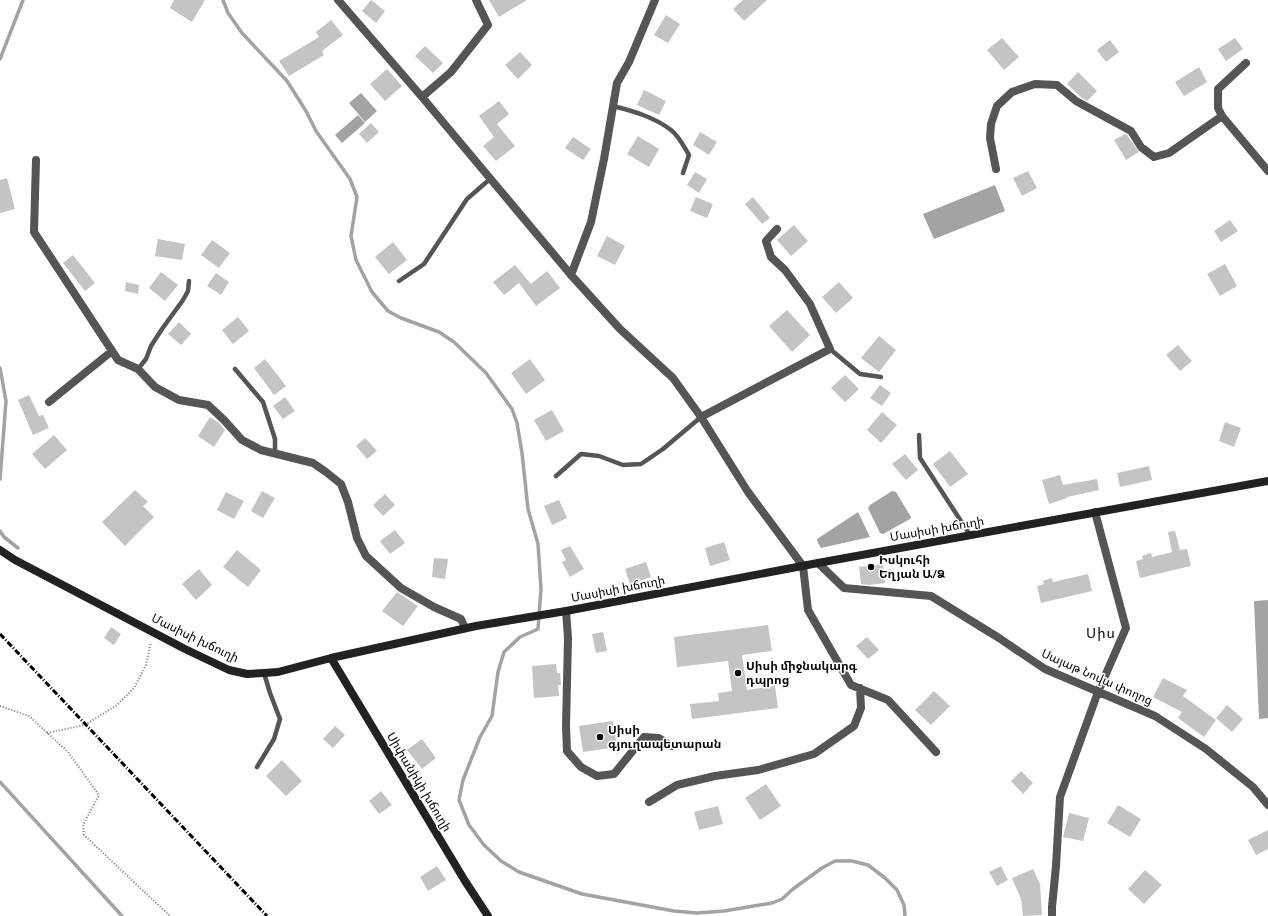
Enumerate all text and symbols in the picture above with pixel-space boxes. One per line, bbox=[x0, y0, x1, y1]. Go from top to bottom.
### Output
street label: Մասիսի խճուղի bbox=[889, 514, 985, 544]
place label: Իսկուհի Եղյան Ա/Ձ bbox=[879, 553, 945, 581]
marker: Իսկուհի Եղյան Ա/Ձ bbox=[866, 562, 876, 572]
street label: Մասիսի խճուղի bbox=[570, 573, 666, 605]
street label: Մասիսի խճուղի bbox=[149, 611, 241, 665]
district label: Սիս bbox=[1086, 625, 1116, 641]
street label: Սայաթ Նովա փողոց bbox=[1039, 646, 1155, 708]
place label: Սիսի միջնակարգ դպրոց bbox=[746, 659, 858, 687]
marker: Սիսի միջնակարգ դպրոց bbox=[733, 668, 743, 678]
place label: Սիսի գյուղապետարան bbox=[608, 723, 721, 751]
street label: Սիփանիկի խճուղի bbox=[384, 730, 454, 834]
marker: Սիսի գյուղապետարան bbox=[595, 732, 605, 742]

